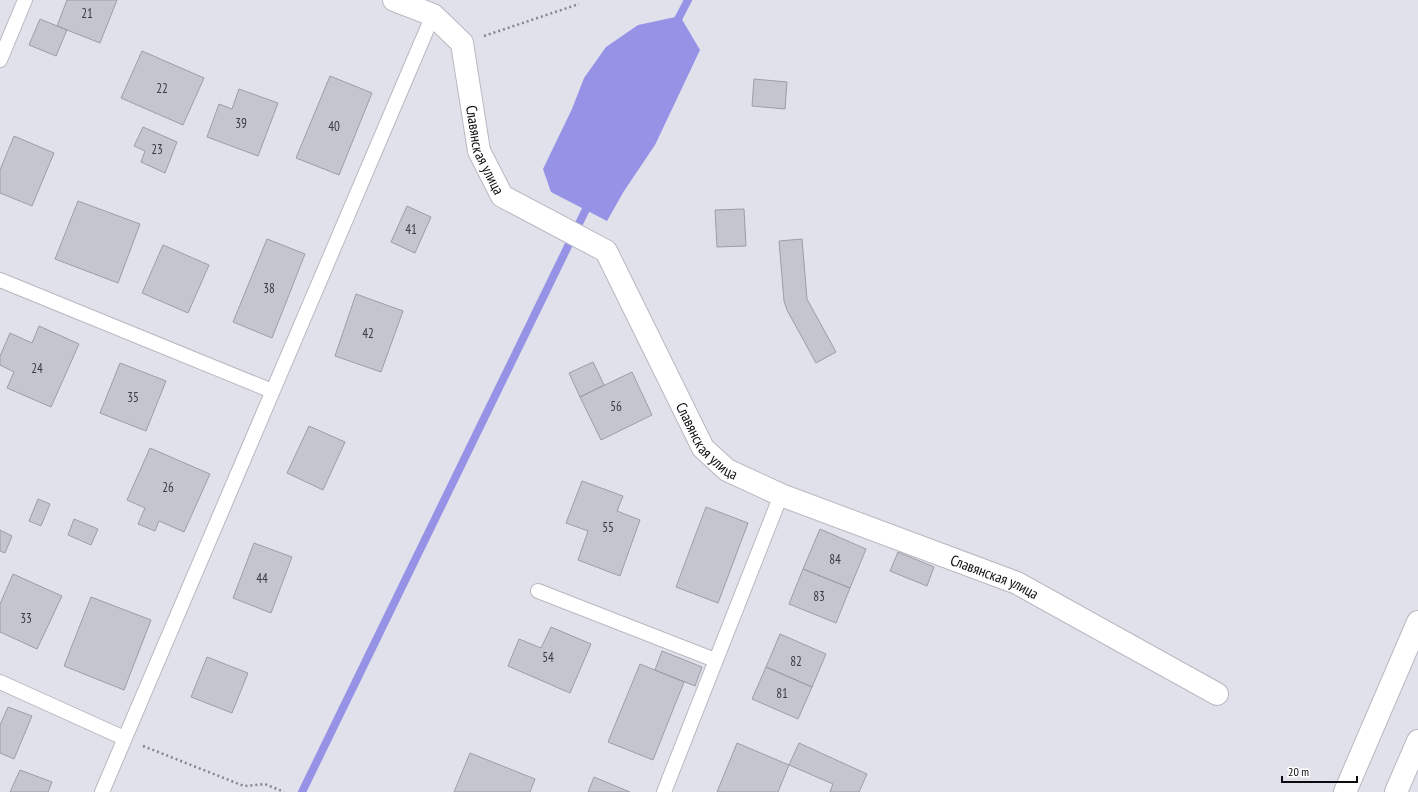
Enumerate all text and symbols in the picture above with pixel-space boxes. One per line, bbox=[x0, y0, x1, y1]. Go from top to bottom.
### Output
house number: 21 bbox=[81, 5, 93, 22]
house number: 22 bbox=[156, 80, 168, 97]
street label: Славянская улица bbox=[462, 104, 509, 198]
house number: 39 bbox=[235, 115, 247, 132]
house number: 40 bbox=[328, 118, 340, 135]
house number: 23 bbox=[151, 141, 163, 158]
house number: 41 bbox=[405, 221, 417, 238]
house number: 38 bbox=[263, 280, 275, 297]
house number: 42 bbox=[362, 325, 374, 342]
house number: 24 bbox=[31, 360, 43, 377]
house number: 35 bbox=[127, 389, 139, 406]
house number: 56 bbox=[610, 398, 622, 415]
street label: Славянская улица bbox=[672, 399, 741, 483]
house number: 26 bbox=[162, 479, 174, 496]
house number: 55 bbox=[602, 519, 614, 536]
street label: Славянская улица bbox=[948, 550, 1042, 603]
house number: 84 bbox=[829, 551, 841, 568]
house number: 44 bbox=[256, 570, 268, 587]
house number: 83 bbox=[813, 588, 825, 605]
house number: 33 bbox=[20, 610, 32, 627]
house number: 54 bbox=[542, 649, 554, 666]
house number: 82 bbox=[790, 653, 802, 670]
house number: 81 bbox=[776, 685, 788, 702]
scale bar bbox=[1282, 758, 1357, 784]
text: 20 m bbox=[1288, 764, 1309, 779]

